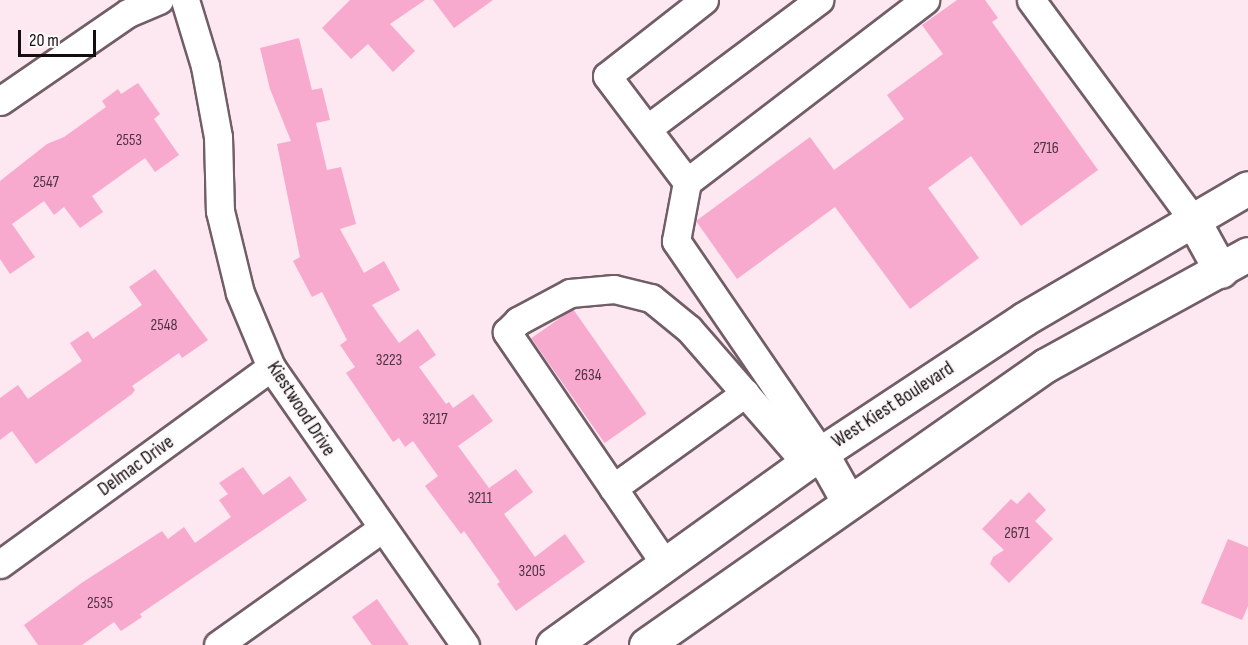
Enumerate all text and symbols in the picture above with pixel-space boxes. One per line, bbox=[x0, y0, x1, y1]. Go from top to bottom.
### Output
scale bar bbox=[21, 18, 99, 56]
text: 20 m bbox=[29, 30, 59, 51]
house number: 2553 bbox=[116, 131, 142, 151]
house number: 2716 bbox=[1033, 139, 1059, 159]
house number: 2547 bbox=[33, 173, 59, 193]
house number: 2548 bbox=[151, 316, 177, 336]
house number: 3223 bbox=[376, 351, 402, 371]
street label: Kiestwood Drive bbox=[261, 357, 341, 461]
street label: West Kiest Boulevard bbox=[828, 357, 958, 453]
house number: 2634 bbox=[574, 366, 602, 386]
house number: 3217 bbox=[422, 410, 448, 430]
street label: Delmac Drive bbox=[93, 430, 179, 502]
house number: 3211 bbox=[468, 489, 492, 509]
house number: 2671 bbox=[1004, 524, 1030, 544]
house number: 3205 bbox=[519, 562, 545, 582]
house number: 2535 bbox=[87, 594, 113, 614]

